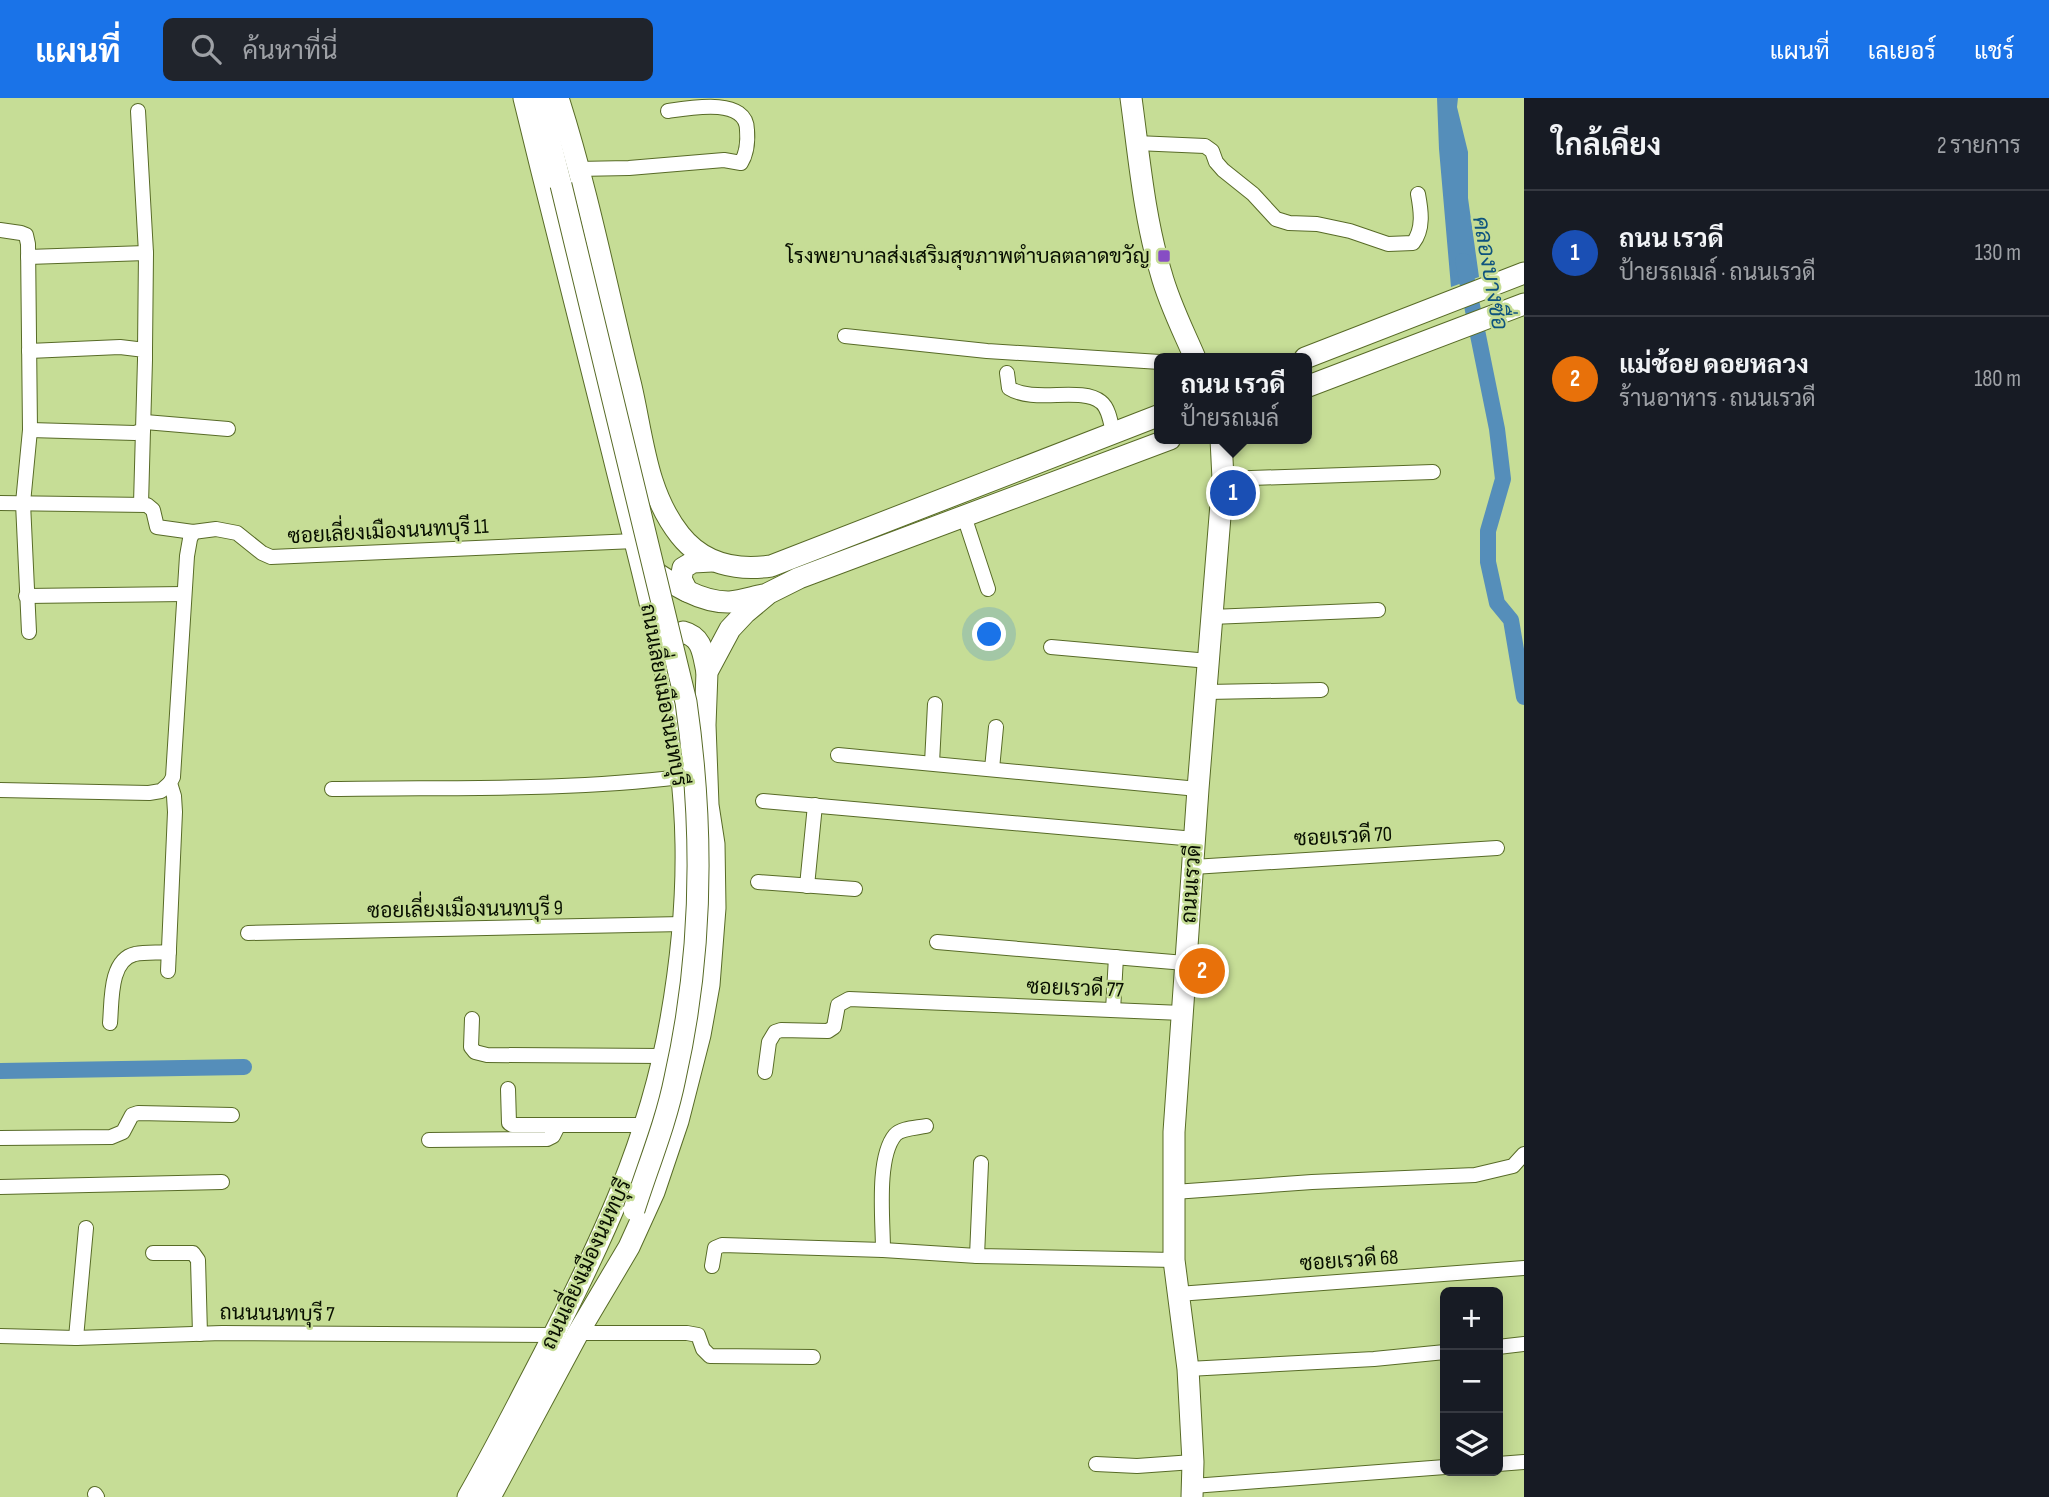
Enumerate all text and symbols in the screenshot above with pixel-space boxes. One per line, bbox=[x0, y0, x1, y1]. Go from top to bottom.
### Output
search box bbox=[163, 18, 653, 81]
icon: search bbox=[187, 30, 225, 68]
text: แผนที่ bbox=[35, 32, 121, 72]
text: ค้นหาที่นี่ bbox=[243, 36, 338, 67]
text: แผนที่ bbox=[1770, 37, 1830, 66]
text: เลเยอร์ bbox=[1868, 37, 1936, 66]
text: แชร์ bbox=[1974, 37, 2014, 66]
text: ใกล้เคียง bbox=[1552, 128, 1661, 164]
text: 2 รายการ bbox=[1937, 132, 2021, 160]
water label: คลองบางซื่อ bbox=[1466, 213, 1522, 332]
text: ถนน เรวดี bbox=[1619, 224, 1724, 255]
text: 1 bbox=[1570, 239, 1580, 267]
text: 130 m bbox=[1975, 239, 2021, 267]
place label: โรงพยาบาลส่งเสริมสุขภาพตำบลตลาดขวัญ bbox=[785, 243, 1150, 270]
marker: โรงพยาบาลส่งเสริมสุขภาพตำบลตลาดขวัญ bbox=[1156, 248, 1172, 264]
text: ป้ายรถเมล์ · ถนนเรวดี bbox=[1619, 259, 1816, 287]
text: แม่ช้อย ดอยหลวง bbox=[1619, 350, 1809, 381]
popup bbox=[1154, 353, 1312, 444]
text: 2 bbox=[1570, 365, 1580, 393]
text: 180 m bbox=[1974, 365, 2021, 393]
text: ถนน เรวดี bbox=[1181, 370, 1285, 401]
text: ร้านอาหาร · ถนนเรวดี bbox=[1619, 385, 1816, 413]
text: ป้ายรถเมล์ bbox=[1181, 405, 1279, 433]
pin: 1 bbox=[1210, 467, 1256, 519]
street label: ซอยเลี่ยงเมืองนนทบุรี 11 bbox=[287, 506, 490, 550]
street label: ถนนเลี่ยงเมืองนนทบุรี bbox=[634, 601, 700, 788]
your location bbox=[972, 617, 1006, 651]
street label: ซอยเรวดี 70 bbox=[1293, 820, 1393, 852]
street label: ถนนเรวดี bbox=[1175, 844, 1207, 924]
street label: ซอยเลี่ยงเมืองนนทบุรี 9 bbox=[367, 887, 563, 925]
pin: 2 bbox=[1179, 945, 1225, 997]
street label: ซอยเรวดี 77 bbox=[1026, 973, 1125, 1003]
street label: ถนนเลี่ยงเมืองนนทบุรี bbox=[529, 1172, 638, 1354]
street label: ซอยเรวดี 68 bbox=[1299, 1244, 1399, 1276]
map controls bbox=[1440, 1287, 1503, 1476]
button: + bbox=[1440, 1287, 1503, 1350]
street label: ถนนนนทบุรี 7 bbox=[219, 1299, 335, 1328]
button: − bbox=[1440, 1350, 1503, 1413]
button: layers bbox=[1440, 1413, 1503, 1476]

